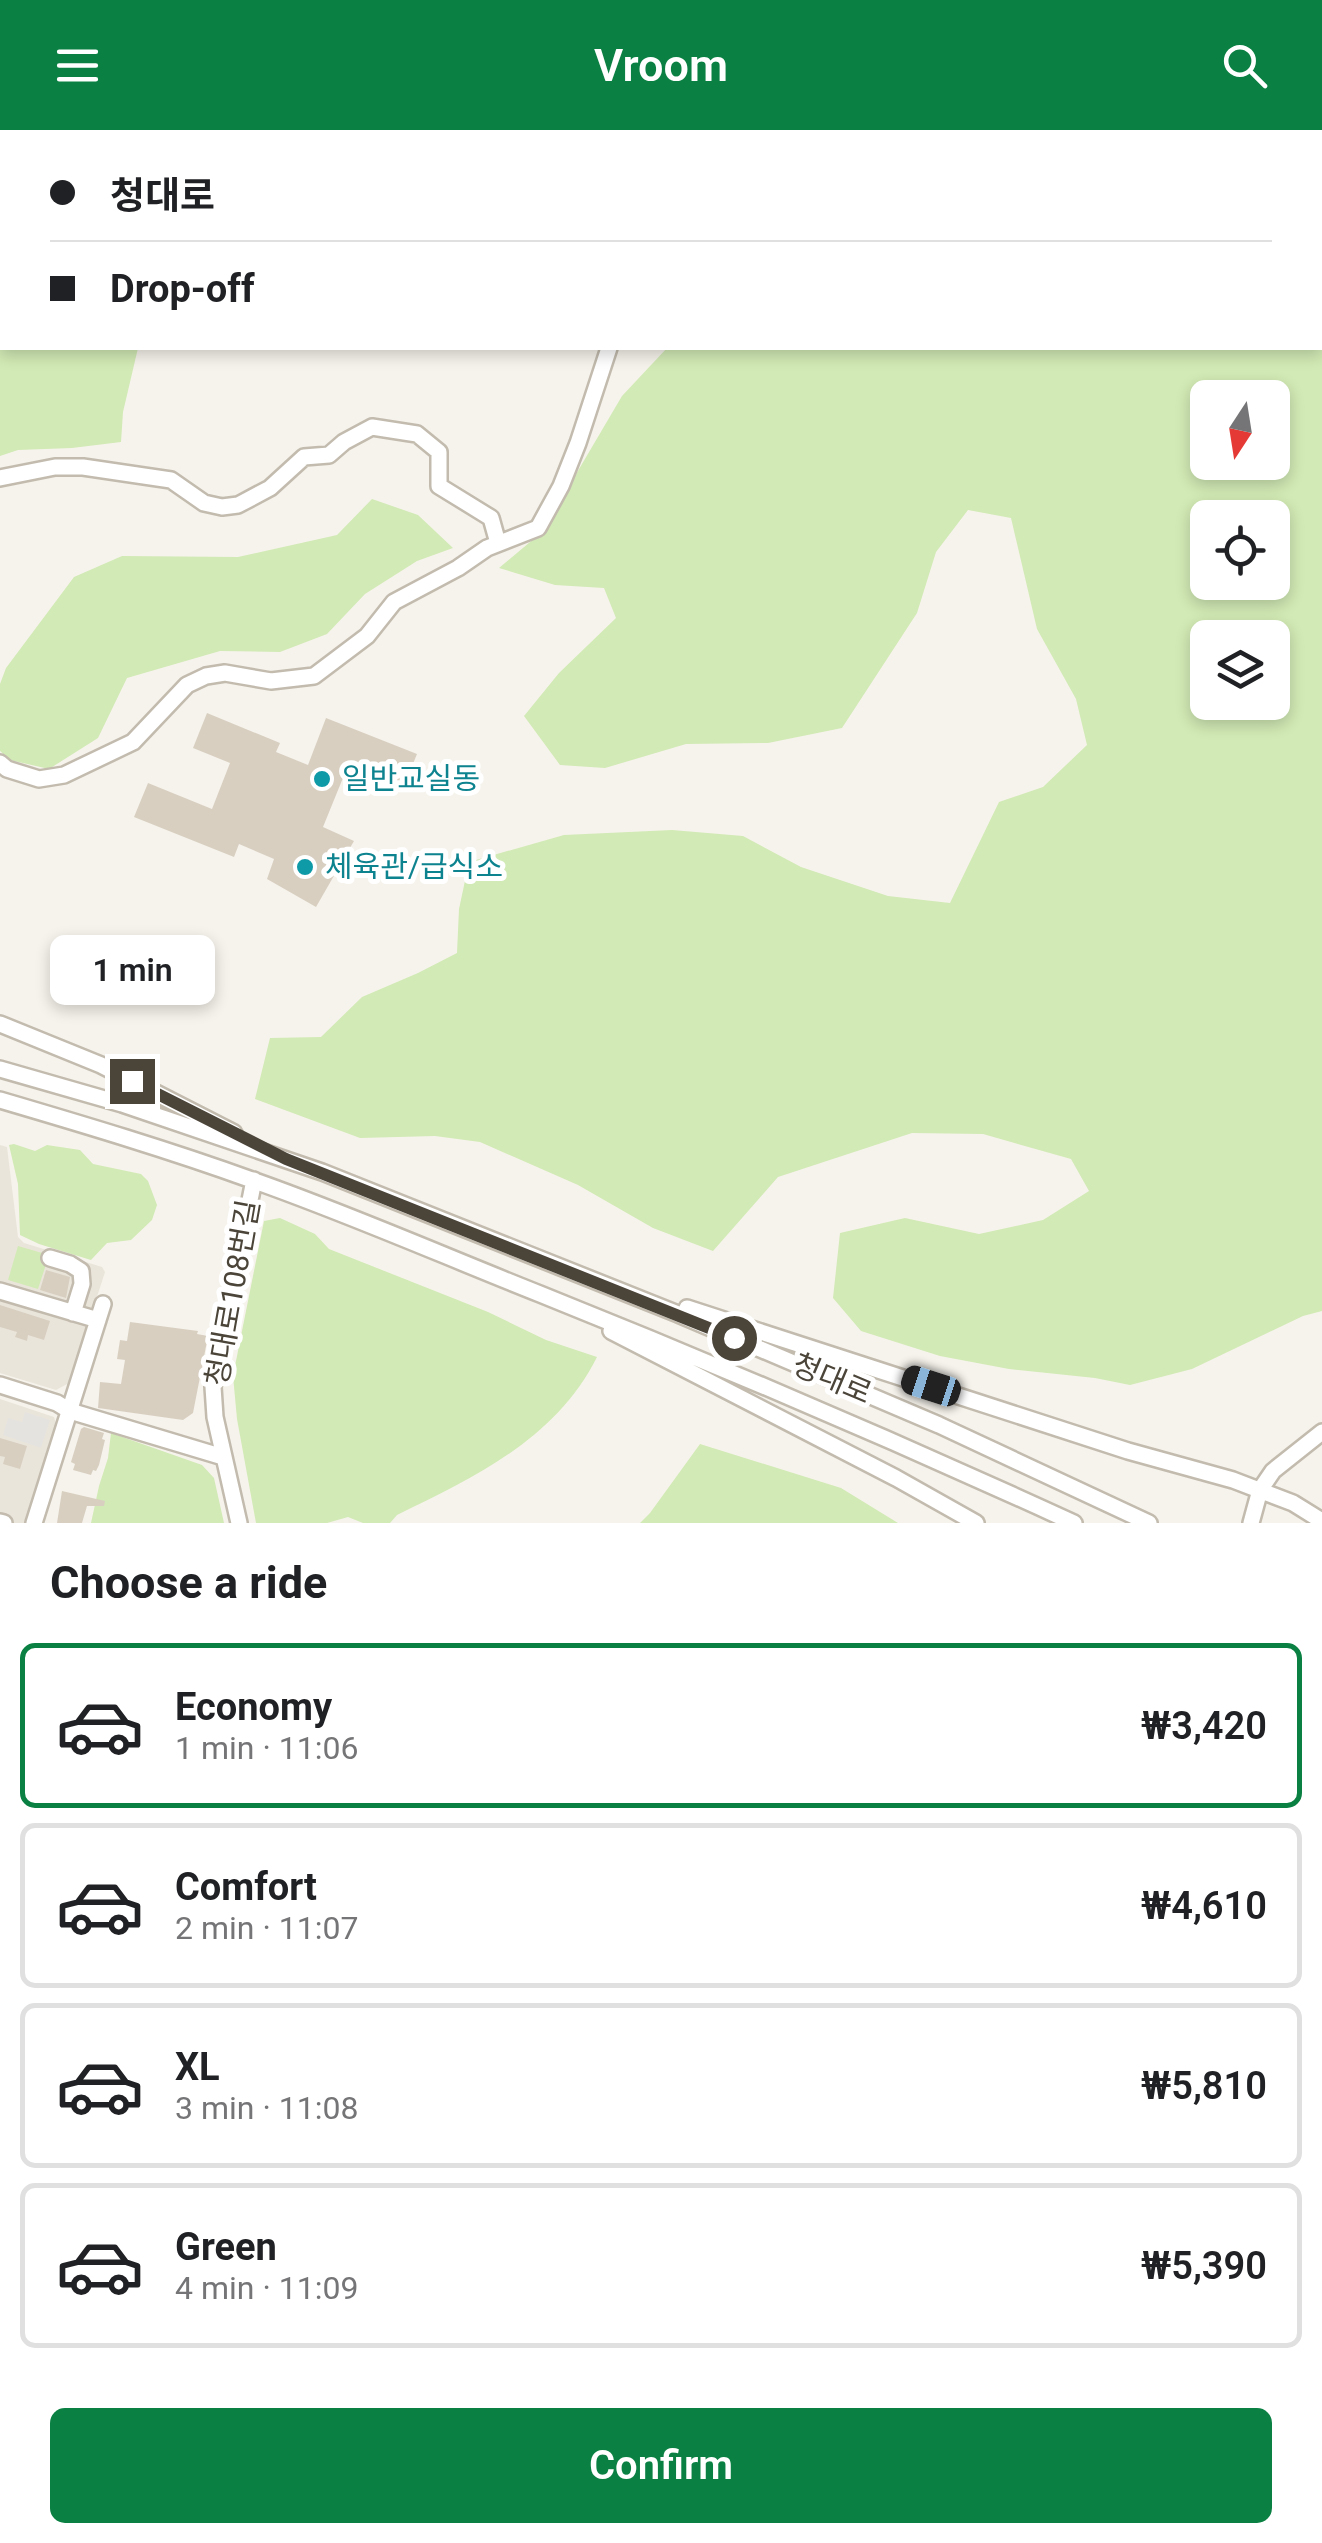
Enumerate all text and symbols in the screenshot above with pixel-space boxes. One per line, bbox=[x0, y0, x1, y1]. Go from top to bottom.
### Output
icon: menu bbox=[50, 38, 105, 93]
icon: search bbox=[1217, 38, 1272, 93]
text: Vroom bbox=[594, 39, 728, 92]
text: 청대로 bbox=[110, 174, 215, 218]
text: Drop-off bbox=[110, 267, 255, 311]
north arrow bbox=[1190, 380, 1290, 480]
map controls bbox=[1190, 380, 1290, 720]
button: locate bbox=[1190, 500, 1290, 600]
button: layers bbox=[1190, 620, 1290, 720]
place label: 일반교실동 bbox=[342, 761, 480, 796]
marker: 일반교실동 bbox=[311, 768, 333, 790]
place label: 체육관/급식소 bbox=[325, 849, 503, 884]
marker: 체육관/급식소 bbox=[294, 856, 316, 878]
callout: 1 min bbox=[49, 936, 214, 1006]
text: 1 min bbox=[92, 951, 173, 989]
route end bbox=[110, 1059, 155, 1104]
street label: 청대로108번길 bbox=[199, 1197, 266, 1389]
route start bbox=[712, 1316, 757, 1361]
street label: 청대로 bbox=[787, 1346, 877, 1411]
car bbox=[898, 1362, 964, 1410]
text: Choose a ride bbox=[50, 1556, 327, 1609]
icon: car bbox=[55, 1681, 145, 1771]
text: Economy bbox=[175, 1685, 332, 1729]
text: ₩3,420 bbox=[1141, 1704, 1267, 1748]
text: 1 min · 11:06 bbox=[175, 1729, 358, 1767]
icon: car bbox=[55, 1861, 145, 1951]
text: Comfort bbox=[175, 1865, 317, 1909]
text: ₩4,610 bbox=[1141, 1884, 1267, 1928]
text: 2 min · 11:07 bbox=[175, 1909, 358, 1947]
icon: car bbox=[55, 2041, 145, 2131]
text: XL bbox=[175, 2045, 220, 2089]
text: ₩5,810 bbox=[1141, 2064, 1267, 2108]
text: 3 min · 11:08 bbox=[175, 2089, 358, 2127]
icon: car bbox=[55, 2221, 145, 2311]
text: Green bbox=[175, 2225, 277, 2269]
text: ₩5,390 bbox=[1141, 2244, 1267, 2288]
text: 4 min · 11:09 bbox=[175, 2269, 358, 2307]
button: Confirm bbox=[50, 2408, 1272, 2523]

